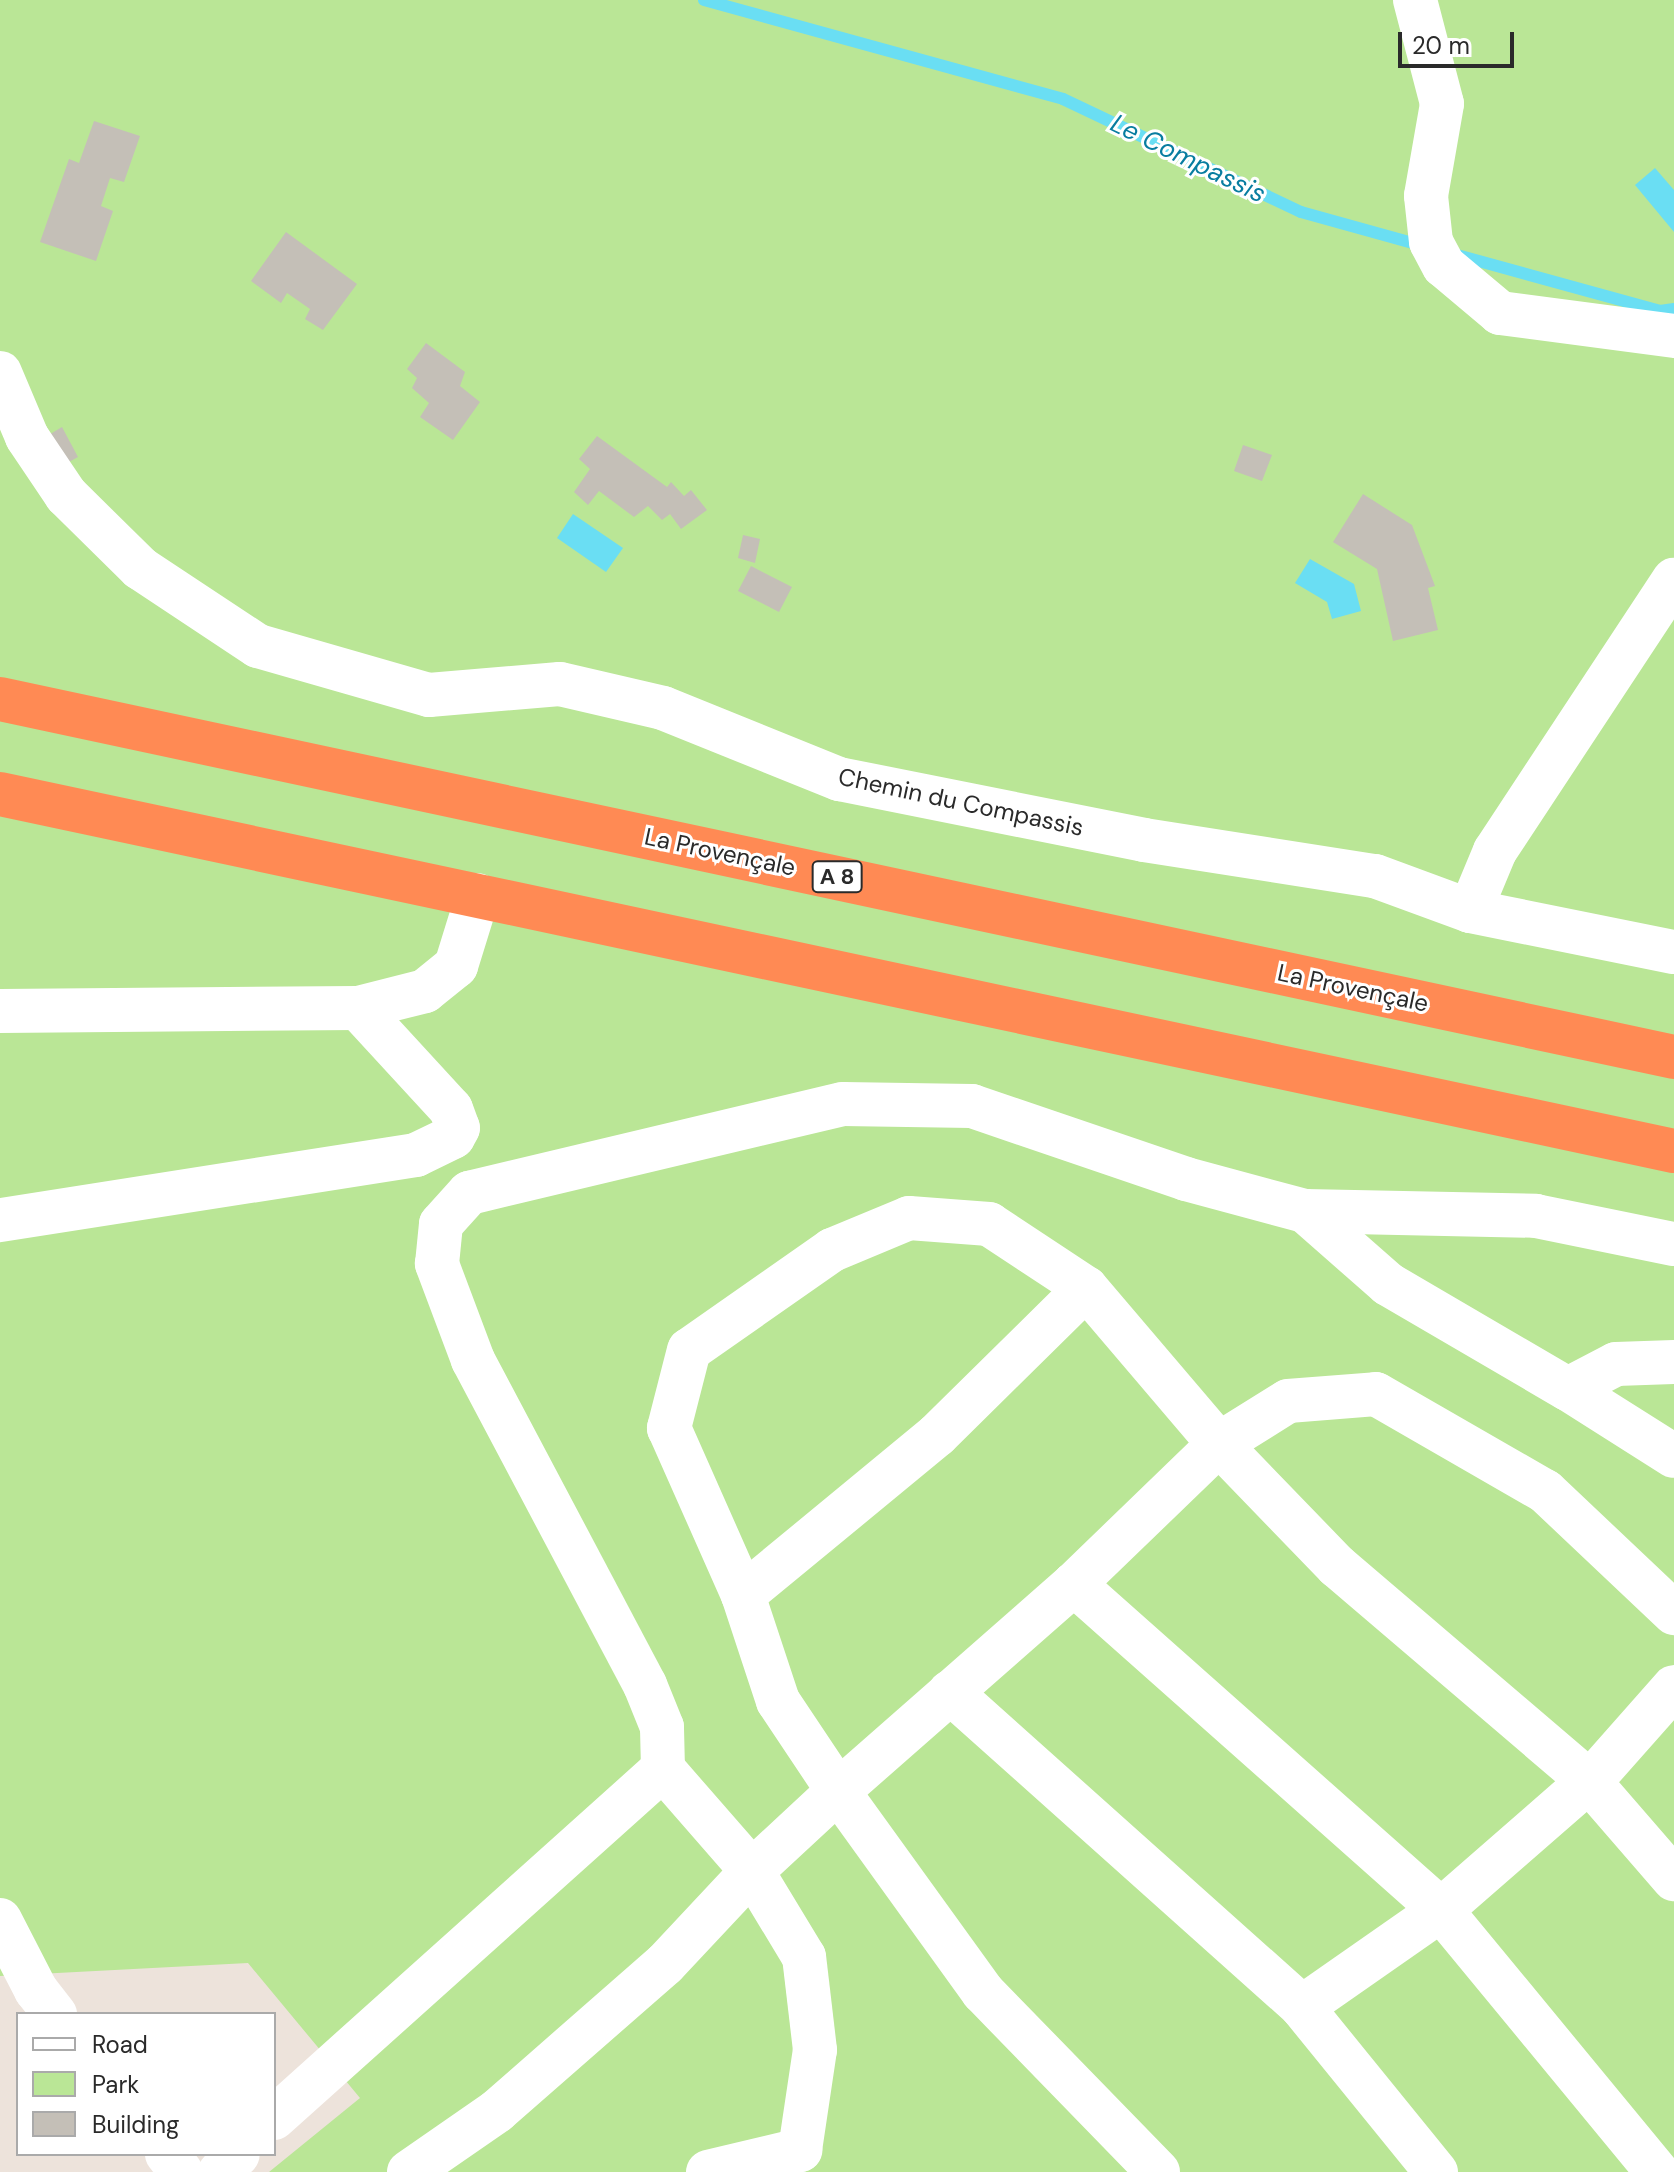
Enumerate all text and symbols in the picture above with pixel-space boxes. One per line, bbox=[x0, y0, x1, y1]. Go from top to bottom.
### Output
scale bar bbox=[1402, 16, 1518, 66]
text: 20 m bbox=[1412, 30, 1470, 61]
water label: Le Compassis bbox=[1105, 108, 1271, 210]
street label: Chemin du Compassis bbox=[836, 762, 1086, 842]
street label: La Provençale bbox=[642, 822, 798, 882]
road number: A 8 bbox=[811, 859, 863, 895]
street label: La Provençale bbox=[1275, 958, 1431, 1018]
legend bbox=[16, 2012, 276, 2156]
text: Road bbox=[92, 2029, 148, 2060]
text: Park bbox=[92, 2069, 139, 2100]
text: Building bbox=[92, 2109, 179, 2140]

